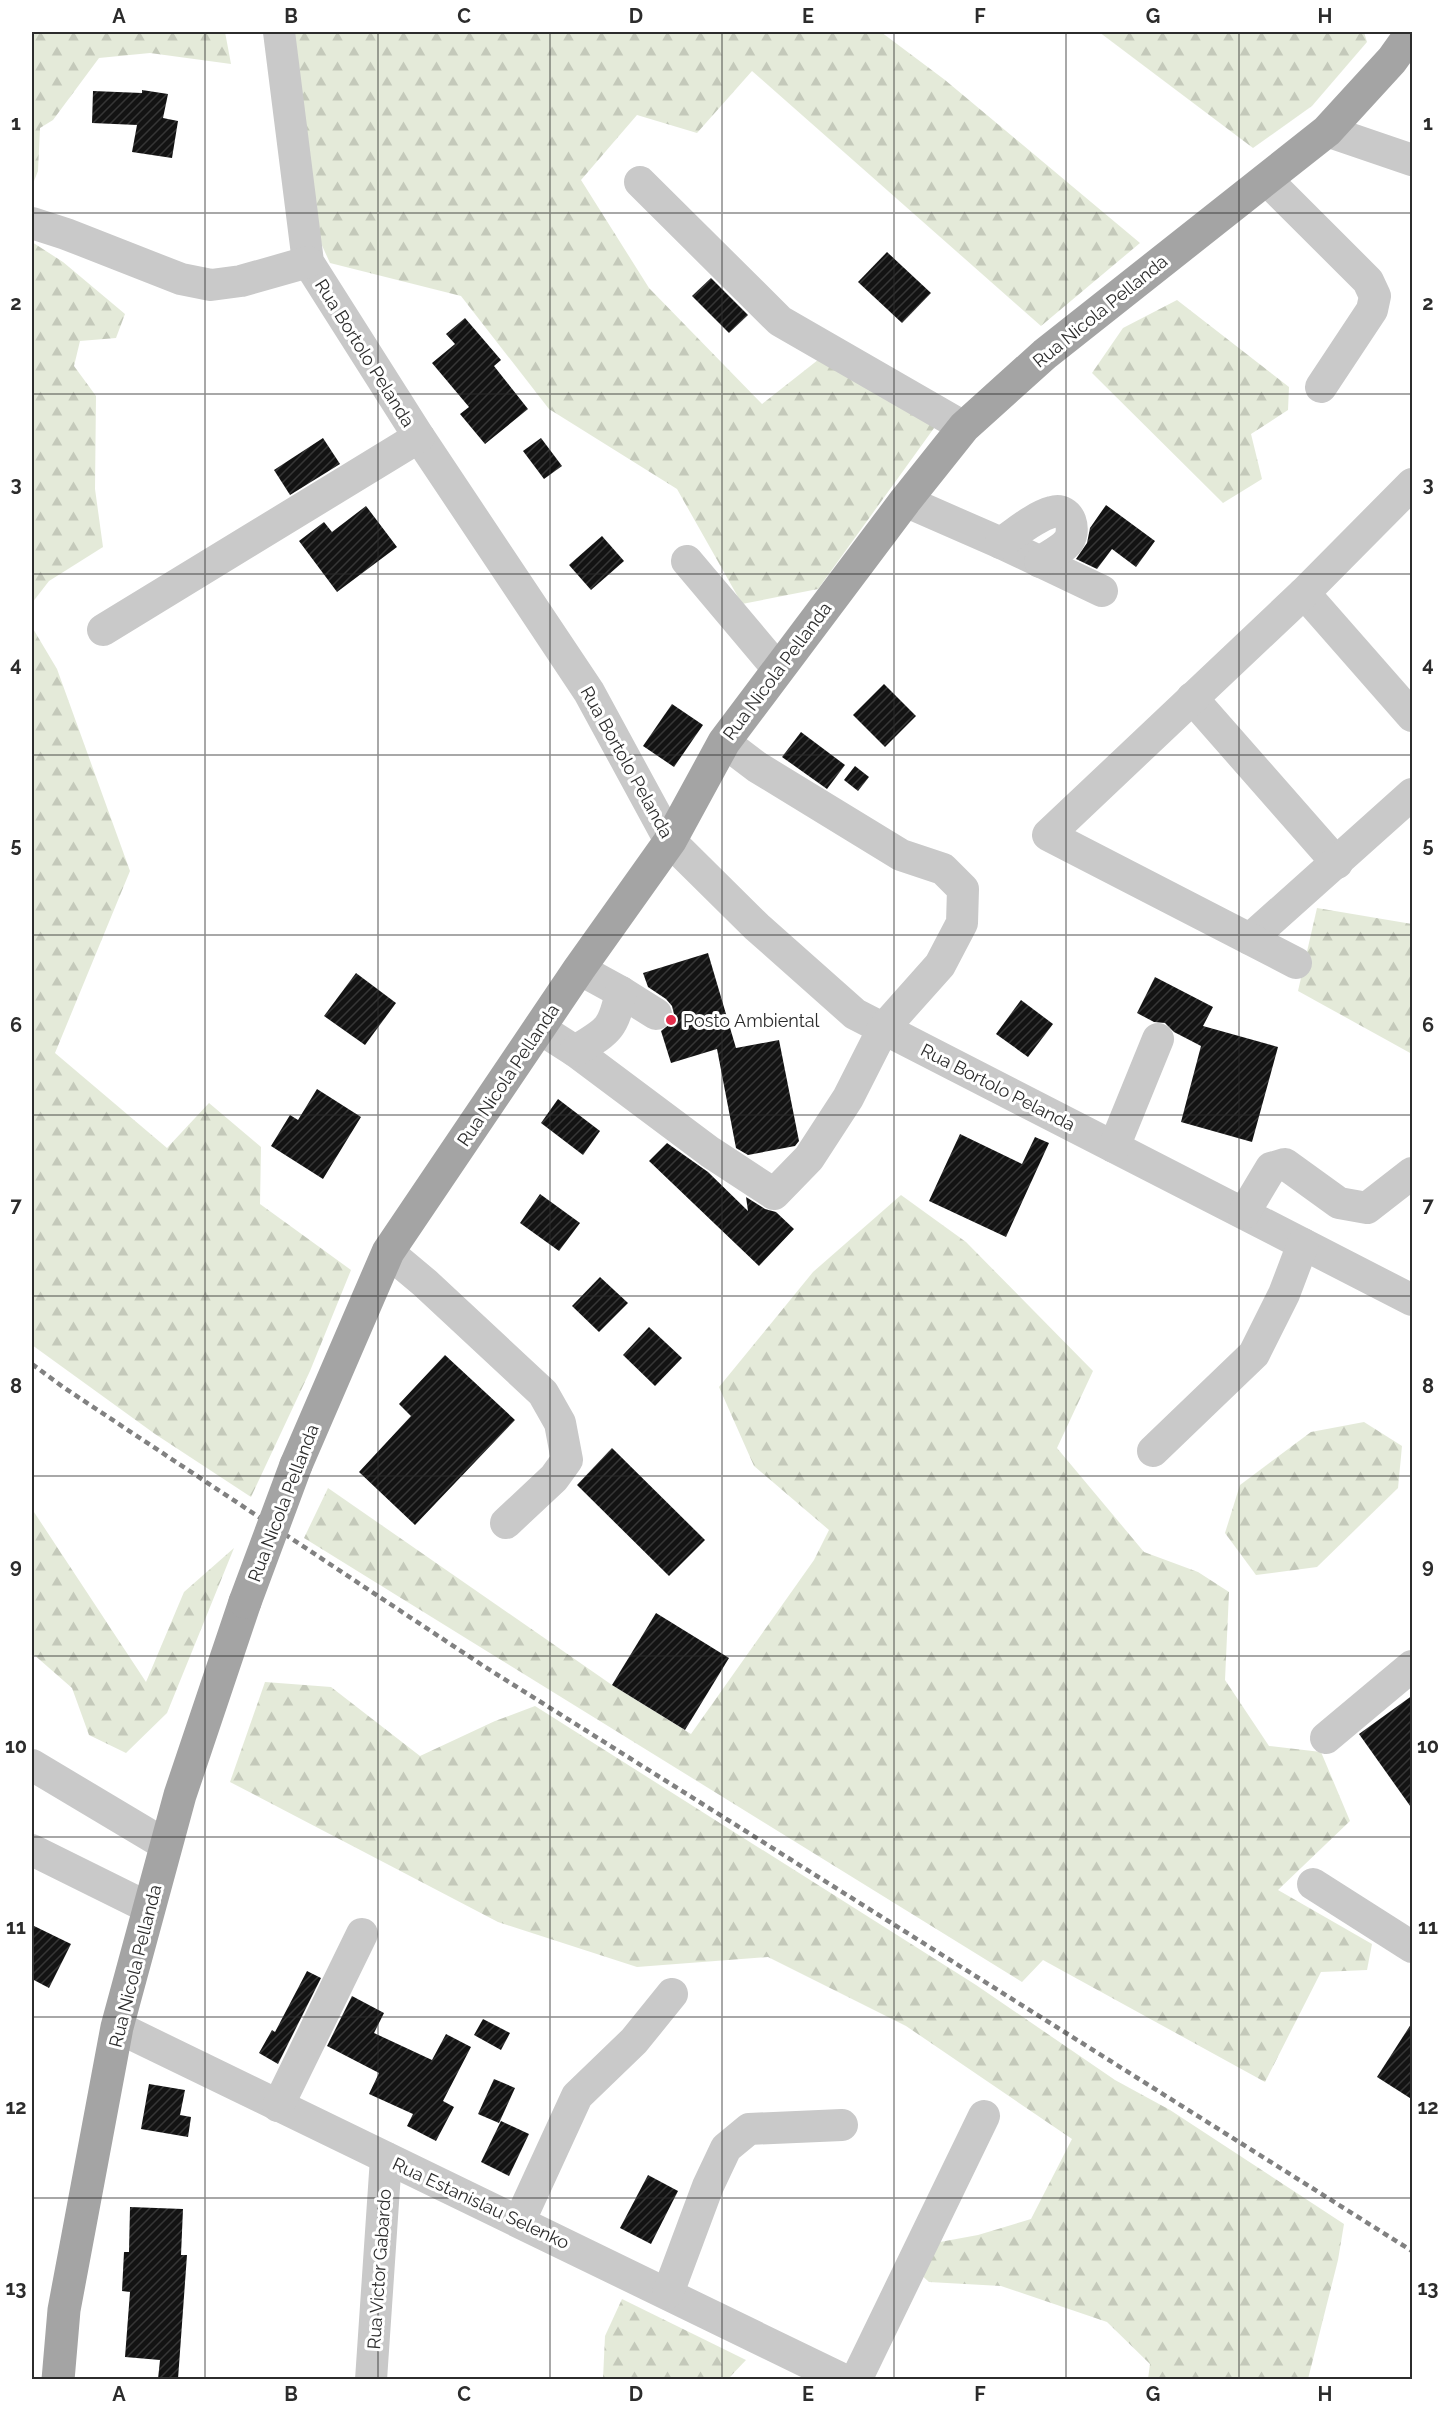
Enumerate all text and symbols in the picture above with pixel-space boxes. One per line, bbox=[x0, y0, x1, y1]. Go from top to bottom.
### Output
text: A bbox=[112, 4, 126, 28]
text: B bbox=[284, 4, 298, 28]
text: C bbox=[457, 4, 471, 28]
text: D bbox=[629, 4, 643, 28]
text: E bbox=[802, 4, 814, 28]
text: F bbox=[974, 4, 986, 28]
text: G bbox=[1146, 4, 1160, 28]
text: H bbox=[1318, 4, 1332, 28]
text: 1 bbox=[11, 111, 21, 135]
text: 1 bbox=[1423, 111, 1433, 135]
street label: Rua Nicola Pellanda bbox=[1028, 250, 1172, 372]
street label: Rua Bortolo Pelanda bbox=[311, 275, 419, 431]
text: 2 bbox=[10, 291, 22, 315]
text: 2 bbox=[1422, 291, 1434, 315]
text: 3 bbox=[10, 472, 22, 496]
text: 3 bbox=[1422, 472, 1434, 496]
street label: Rua Nicola Pellanda bbox=[718, 598, 836, 744]
text: 4 bbox=[10, 652, 22, 676]
text: 4 bbox=[1422, 652, 1434, 676]
street label: Rua Bortolo Pelanda bbox=[577, 682, 677, 842]
text: 5 bbox=[10, 833, 22, 857]
text: 5 bbox=[1422, 833, 1434, 857]
street label: Rua Nicola Pellanda bbox=[453, 1000, 563, 1150]
place label: Posto Ambiental bbox=[683, 1010, 820, 1031]
text: 6 bbox=[10, 1013, 22, 1037]
marker: Posto Ambiental bbox=[664, 1013, 678, 1027]
text: 6 bbox=[1422, 1013, 1434, 1037]
street label: Rua Bortolo Pelanda bbox=[917, 1039, 1079, 1135]
text: 7 bbox=[10, 1193, 22, 1217]
text: 7 bbox=[1422, 1193, 1434, 1217]
text: 8 bbox=[10, 1374, 22, 1398]
text: 8 bbox=[1422, 1374, 1434, 1398]
street label: Rua Nicola Pellanda bbox=[243, 1421, 323, 1585]
text: 9 bbox=[10, 1554, 22, 1578]
text: 9 bbox=[1422, 1554, 1434, 1578]
text: 10 bbox=[5, 1734, 27, 1758]
text: 10 bbox=[1417, 1734, 1439, 1758]
street label: Rua Nicola Pellanda bbox=[105, 1882, 165, 2050]
text: 11 bbox=[6, 1915, 26, 1939]
text: 11 bbox=[1418, 1915, 1438, 1939]
text: 12 bbox=[5, 2095, 27, 2119]
text: 12 bbox=[1417, 2095, 1439, 2119]
street label: Rua Estanislau Selenko bbox=[389, 2153, 573, 2253]
street label: Rua Victor Gabardo bbox=[363, 2188, 395, 2350]
text: 13 bbox=[5, 2276, 27, 2300]
text: 13 bbox=[1417, 2276, 1439, 2300]
text: A bbox=[112, 2382, 126, 2406]
text: B bbox=[284, 2382, 298, 2406]
text: C bbox=[457, 2382, 471, 2406]
text: D bbox=[629, 2382, 643, 2406]
text: E bbox=[802, 2382, 814, 2406]
text: F bbox=[974, 2382, 986, 2406]
text: G bbox=[1146, 2382, 1160, 2406]
text: H bbox=[1318, 2382, 1332, 2406]

